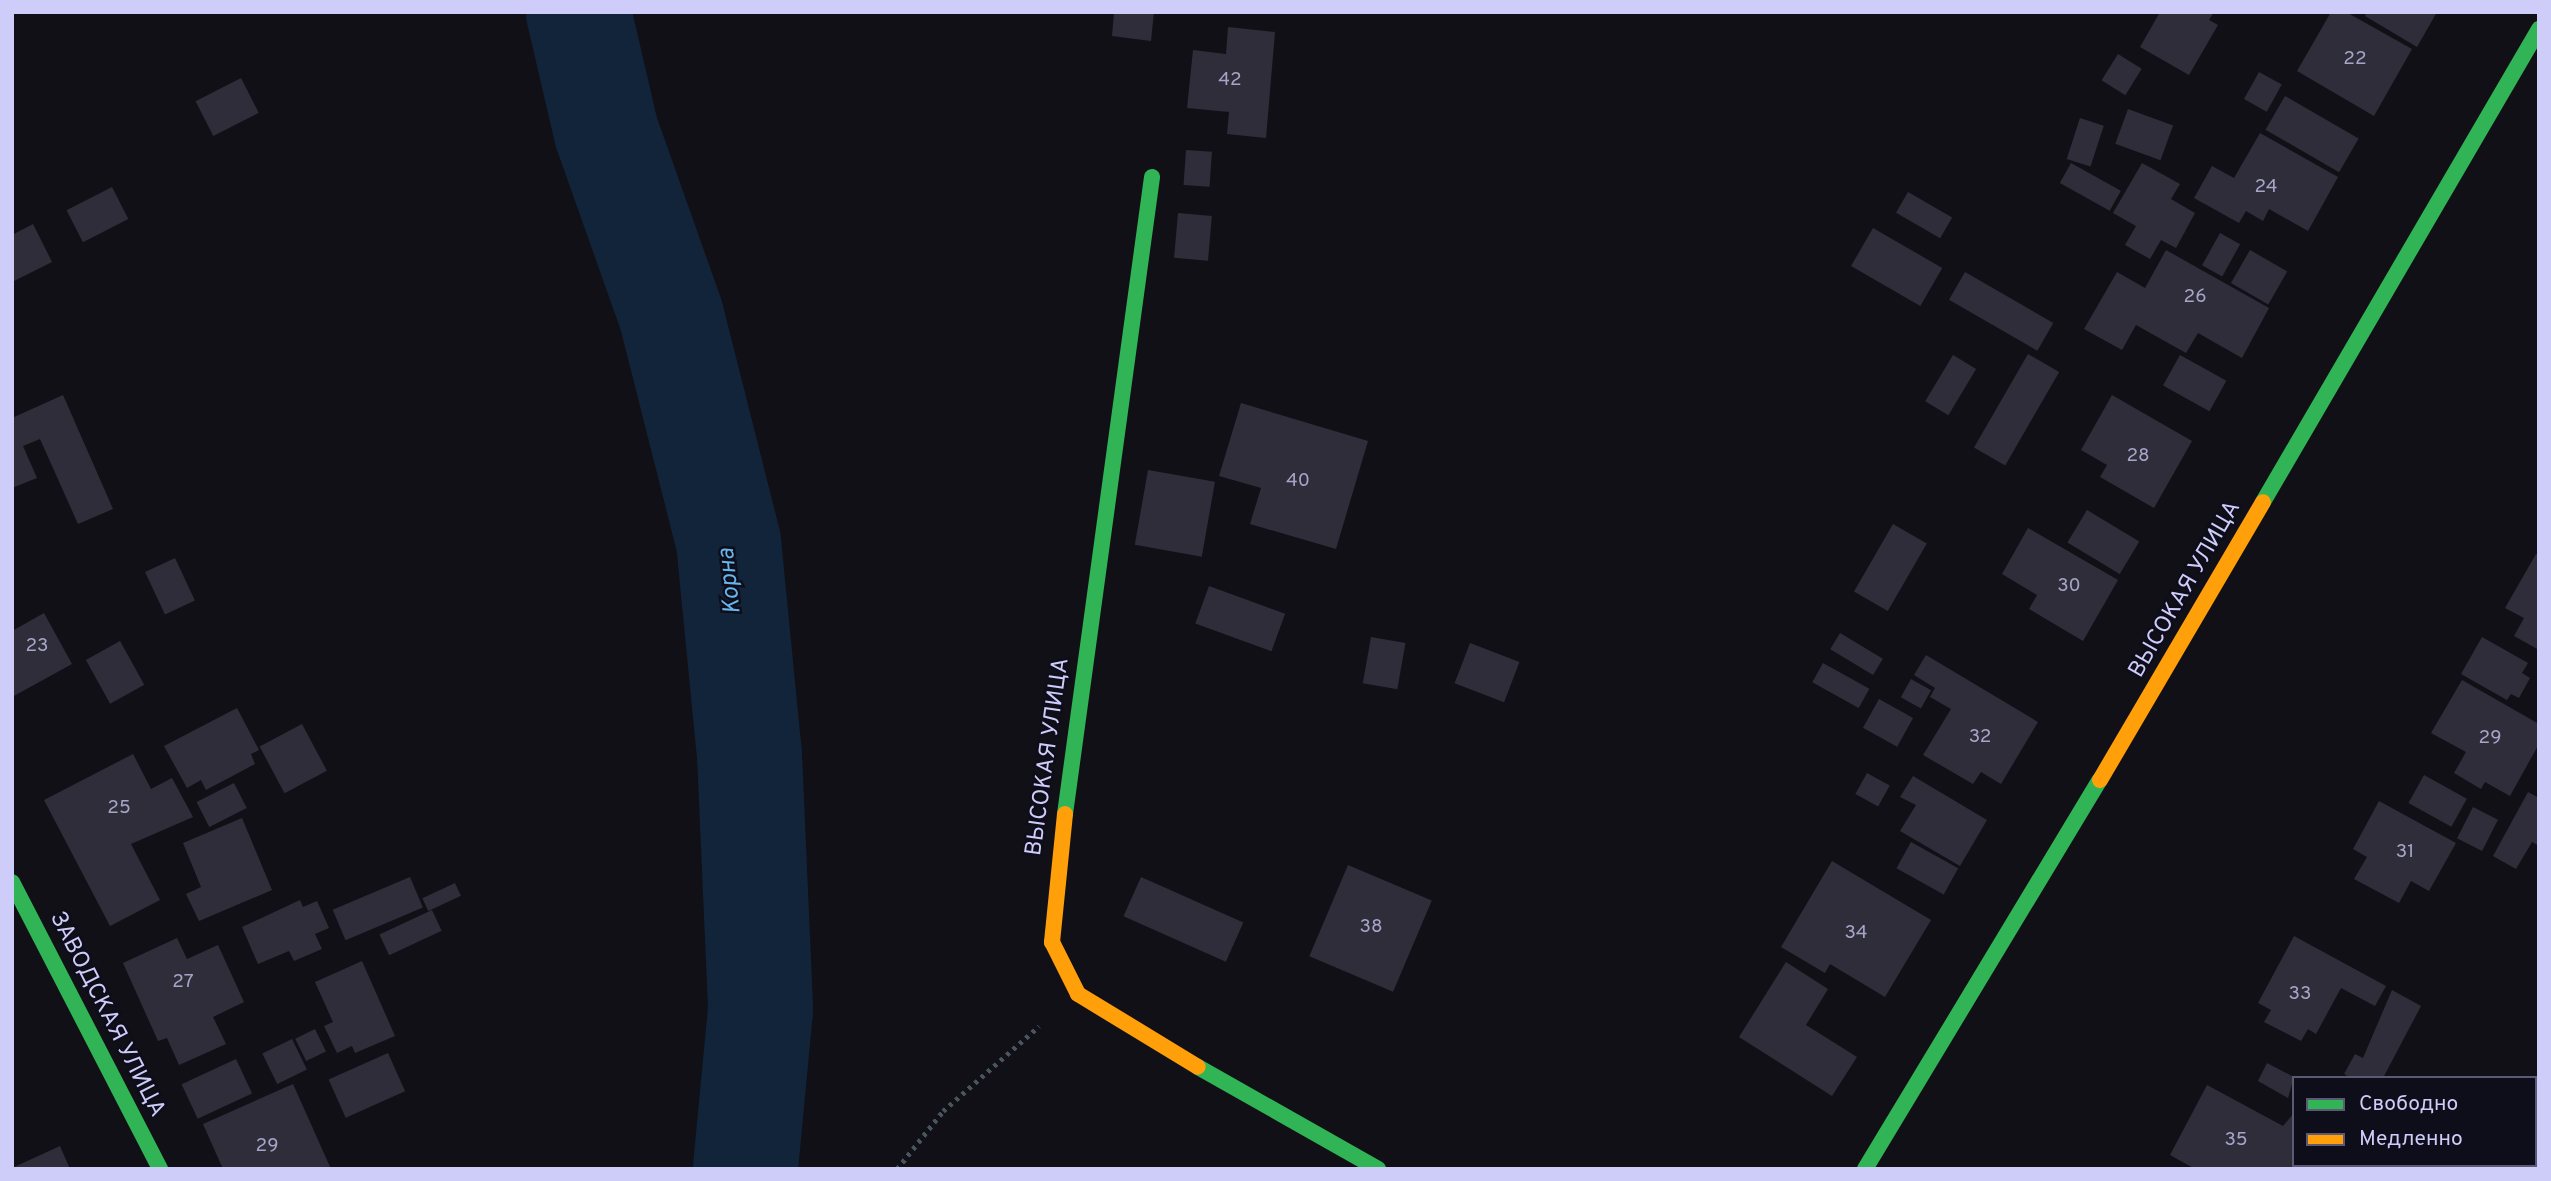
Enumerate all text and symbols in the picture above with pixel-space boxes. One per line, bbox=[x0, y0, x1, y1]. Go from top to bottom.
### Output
house number: 22 bbox=[2343, 49, 2367, 71]
house number: 42 bbox=[1218, 70, 1242, 92]
house number: 24 bbox=[2254, 177, 2278, 199]
house number: 26 bbox=[2184, 287, 2206, 309]
house number: 28 bbox=[2126, 446, 2150, 468]
house number: 40 bbox=[1286, 471, 1310, 493]
street label: ВЫСОКАЯ УЛИЦА bbox=[2124, 497, 2248, 683]
water label: Корна bbox=[713, 546, 749, 616]
house number: 30 bbox=[2057, 576, 2081, 598]
house number: 23 bbox=[25, 636, 49, 658]
street label: ВЫСОКАЯ УЛИЦА bbox=[1021, 656, 1077, 858]
house number: 32 bbox=[1969, 727, 1991, 749]
house number: 29 bbox=[2479, 728, 2501, 750]
house number: 25 bbox=[107, 798, 131, 820]
house number: 31 bbox=[2396, 842, 2414, 864]
street label: ЗАВОДСКАЯ УЛИЦА bbox=[42, 908, 170, 1122]
house number: 38 bbox=[1359, 917, 1383, 939]
house number: 34 bbox=[1844, 923, 1868, 945]
house number: 27 bbox=[172, 972, 194, 994]
house number: 33 bbox=[2289, 984, 2311, 1006]
legend bbox=[2292, 1076, 2537, 1167]
text: Свободно bbox=[2359, 1091, 2458, 1118]
text: Медленно bbox=[2359, 1126, 2463, 1153]
house number: 35 bbox=[2224, 1130, 2248, 1152]
house number: 29 bbox=[256, 1136, 278, 1158]

